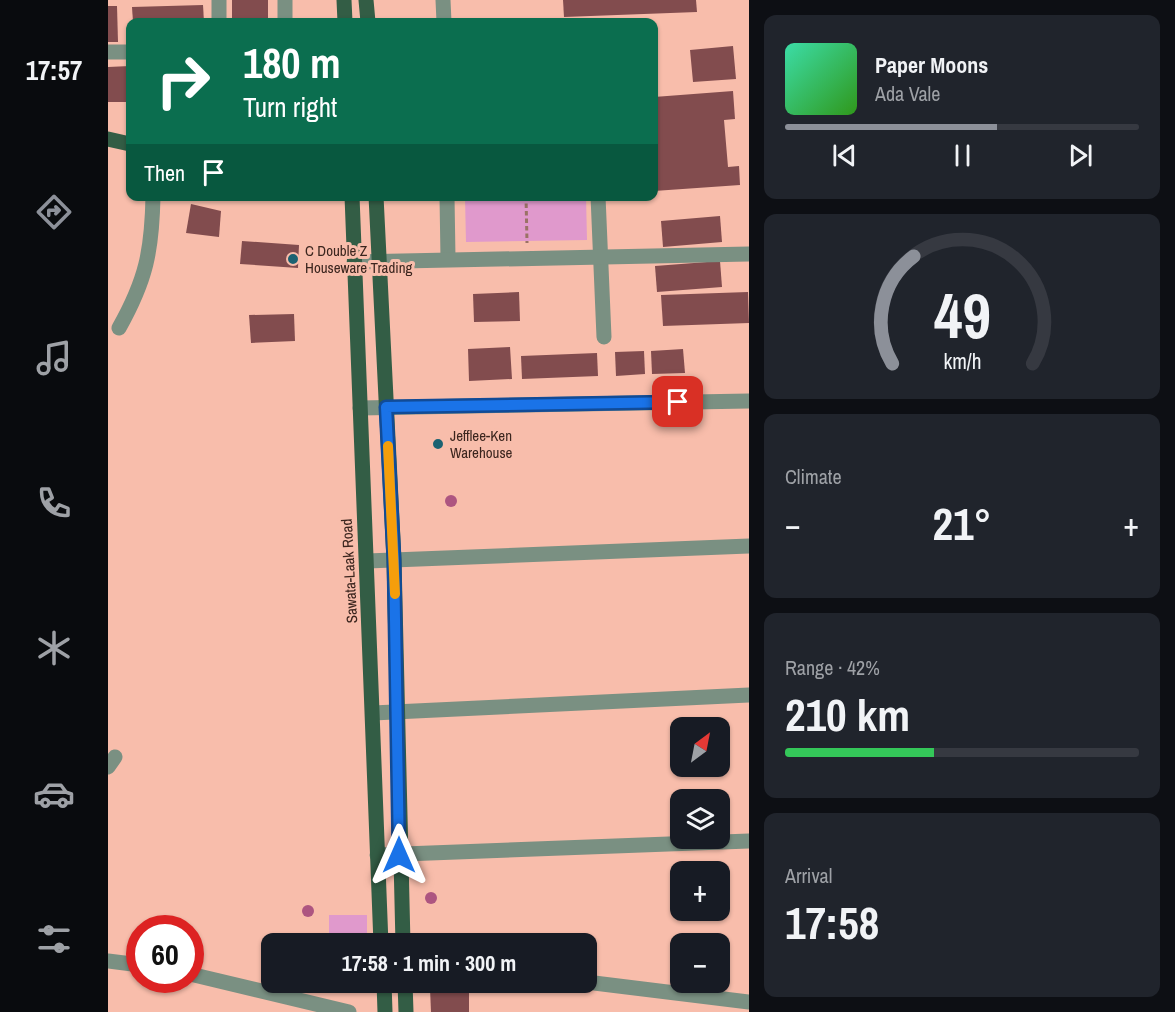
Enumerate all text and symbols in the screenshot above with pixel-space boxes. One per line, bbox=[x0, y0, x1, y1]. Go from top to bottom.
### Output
text: 180 m bbox=[243, 35, 341, 91]
icon: right bbox=[144, 42, 222, 120]
text: Paper Moons bbox=[875, 50, 988, 80]
text: 17:57 bbox=[26, 52, 82, 88]
text: Ada Vale bbox=[875, 80, 940, 107]
text: Turn right bbox=[243, 89, 337, 125]
icon: previous bbox=[828, 139, 861, 172]
icon: pause bbox=[946, 139, 979, 172]
icon: next bbox=[1064, 139, 1097, 172]
icon: arrive bbox=[197, 156, 230, 189]
text: Then bbox=[144, 158, 185, 188]
icon: directions bbox=[33, 191, 75, 233]
place label: C Double Z Houseware Trading bbox=[305, 240, 413, 278]
marker: C Double Z Houseware Trading bbox=[286, 252, 300, 266]
text: 49 bbox=[934, 273, 990, 357]
icon: music bbox=[33, 337, 75, 379]
text: km/h bbox=[943, 347, 981, 376]
pin bbox=[652, 376, 703, 427]
icon: arrive bbox=[661, 385, 694, 418]
place label: Jefflee-Ken Warehouse bbox=[450, 425, 513, 463]
marker: Jefflee-Ken Warehouse bbox=[431, 437, 445, 451]
text: Climate bbox=[785, 463, 842, 490]
icon: phone bbox=[33, 482, 75, 524]
text: 21° bbox=[932, 493, 992, 554]
text: − bbox=[785, 502, 801, 546]
text: + bbox=[1123, 502, 1139, 546]
street label: Sawata-Laak Road bbox=[336, 518, 362, 624]
icon: climate bbox=[33, 627, 75, 669]
text: Range · 42% bbox=[785, 654, 880, 681]
text: 210 km bbox=[785, 684, 910, 745]
north arrow bbox=[670, 717, 730, 777]
map controls bbox=[670, 717, 730, 993]
icon: car bbox=[33, 773, 75, 815]
button: layers bbox=[670, 789, 730, 849]
position arrow bbox=[367, 823, 431, 887]
button: + bbox=[670, 861, 730, 921]
text: Arrival bbox=[785, 862, 832, 889]
text: 17:58 bbox=[785, 892, 879, 953]
speed limit sign: 60 bbox=[126, 915, 204, 993]
icon: filters bbox=[33, 918, 75, 960]
button: − bbox=[670, 933, 730, 993]
text: 17:58 · 1 min · 300 m bbox=[342, 948, 516, 978]

